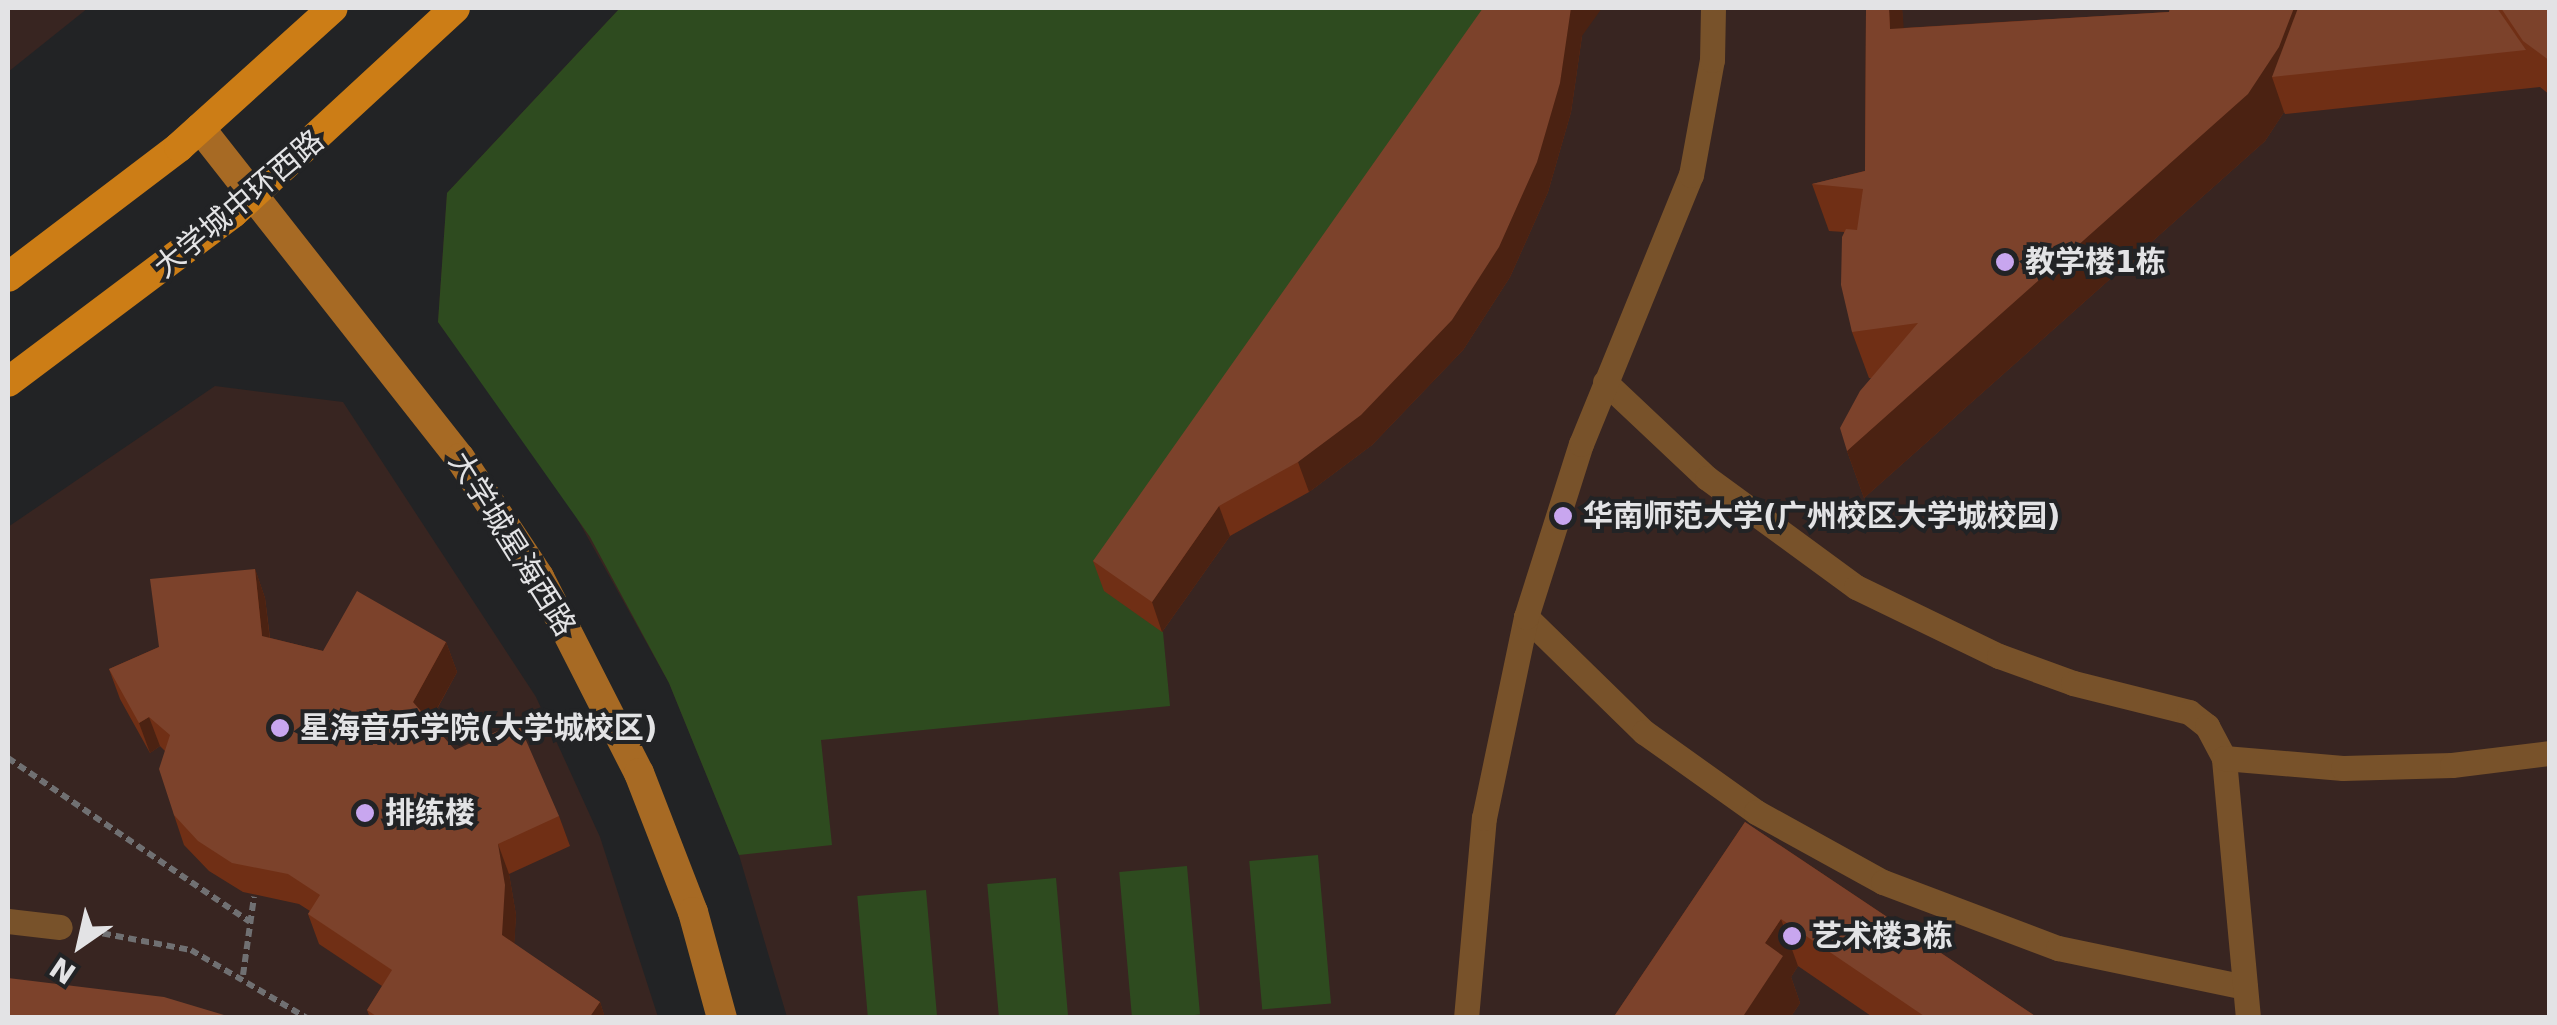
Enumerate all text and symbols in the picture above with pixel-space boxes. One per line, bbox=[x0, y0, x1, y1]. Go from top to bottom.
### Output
street label: 大学城中环西路 bbox=[147, 123, 331, 285]
place label: 教学楼1栋 bbox=[2025, 244, 2166, 280]
marker: 教学楼1栋 bbox=[1994, 251, 2016, 273]
street label: 大学城星海西路 bbox=[441, 445, 583, 643]
place label: 华南师范大学(广州校区大学城校园) bbox=[1583, 498, 2060, 534]
marker: 华南师范大学(广州校区大学城校园) bbox=[1552, 505, 1574, 527]
place label: 星海音乐学院(大学城校区) bbox=[300, 710, 657, 746]
marker: 星海音乐学院(大学城校区) bbox=[269, 717, 291, 739]
place label: 排练楼 bbox=[385, 795, 475, 831]
marker: 排练楼 bbox=[354, 802, 376, 824]
north arrow bbox=[30, 895, 130, 995]
place label: 艺术楼3栋 bbox=[1812, 918, 1953, 954]
marker: 艺术楼3栋 bbox=[1781, 925, 1803, 947]
text: N bbox=[44, 950, 82, 991]

